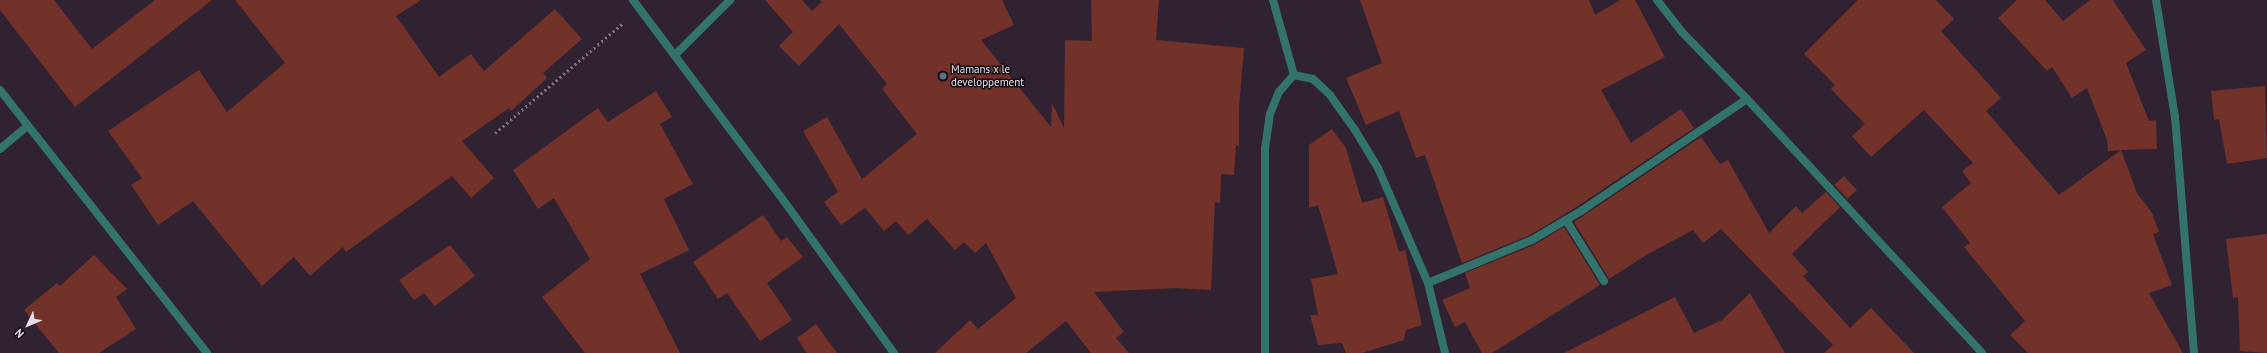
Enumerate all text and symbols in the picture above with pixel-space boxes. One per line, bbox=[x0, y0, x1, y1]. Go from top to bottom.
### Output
place label: Mamans x le developpement bbox=[951, 63, 1024, 89]
marker: Mamans x le developpement bbox=[938, 71, 948, 81]
north arrow bbox=[8, 305, 48, 345]
text: N bbox=[12, 326, 27, 341]

